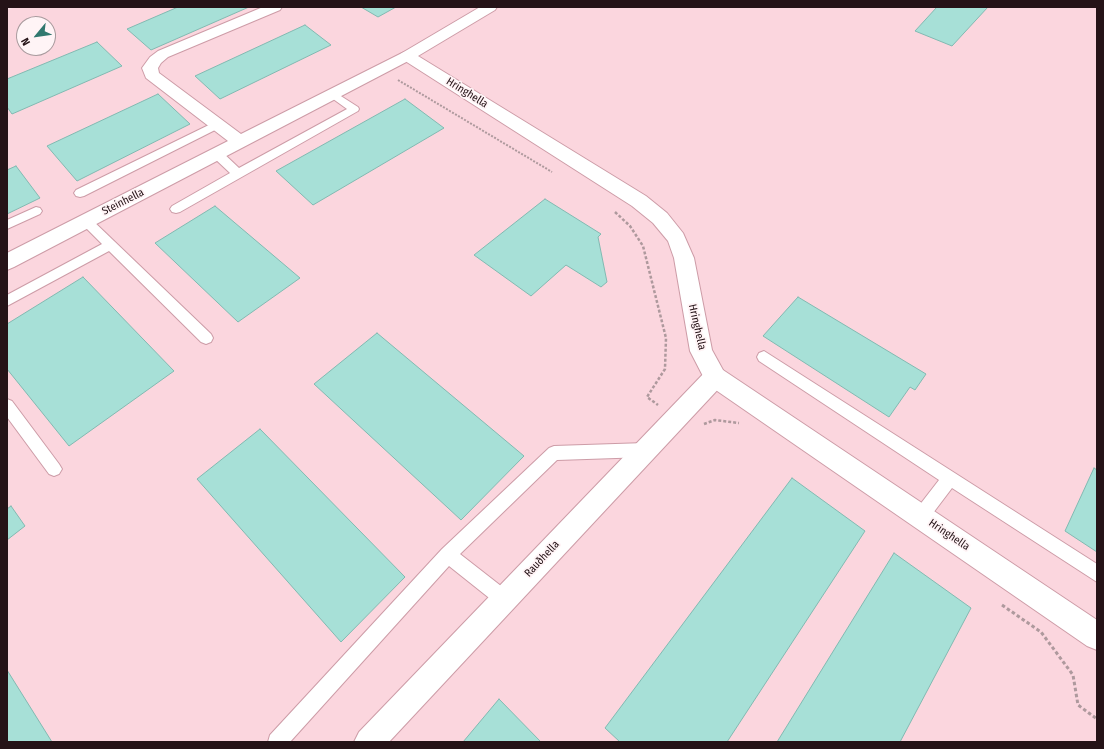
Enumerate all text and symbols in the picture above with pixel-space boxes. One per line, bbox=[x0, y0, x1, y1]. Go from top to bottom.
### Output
north arrow bbox=[16, 16, 56, 56]
text: N bbox=[19, 36, 33, 48]
street label: Hringhella bbox=[444, 75, 490, 111]
street label: Steinhella bbox=[100, 186, 146, 218]
street label: Hringhella bbox=[685, 303, 709, 351]
street label: Hringhella bbox=[926, 516, 972, 554]
street label: Rauðhella bbox=[522, 538, 562, 580]

